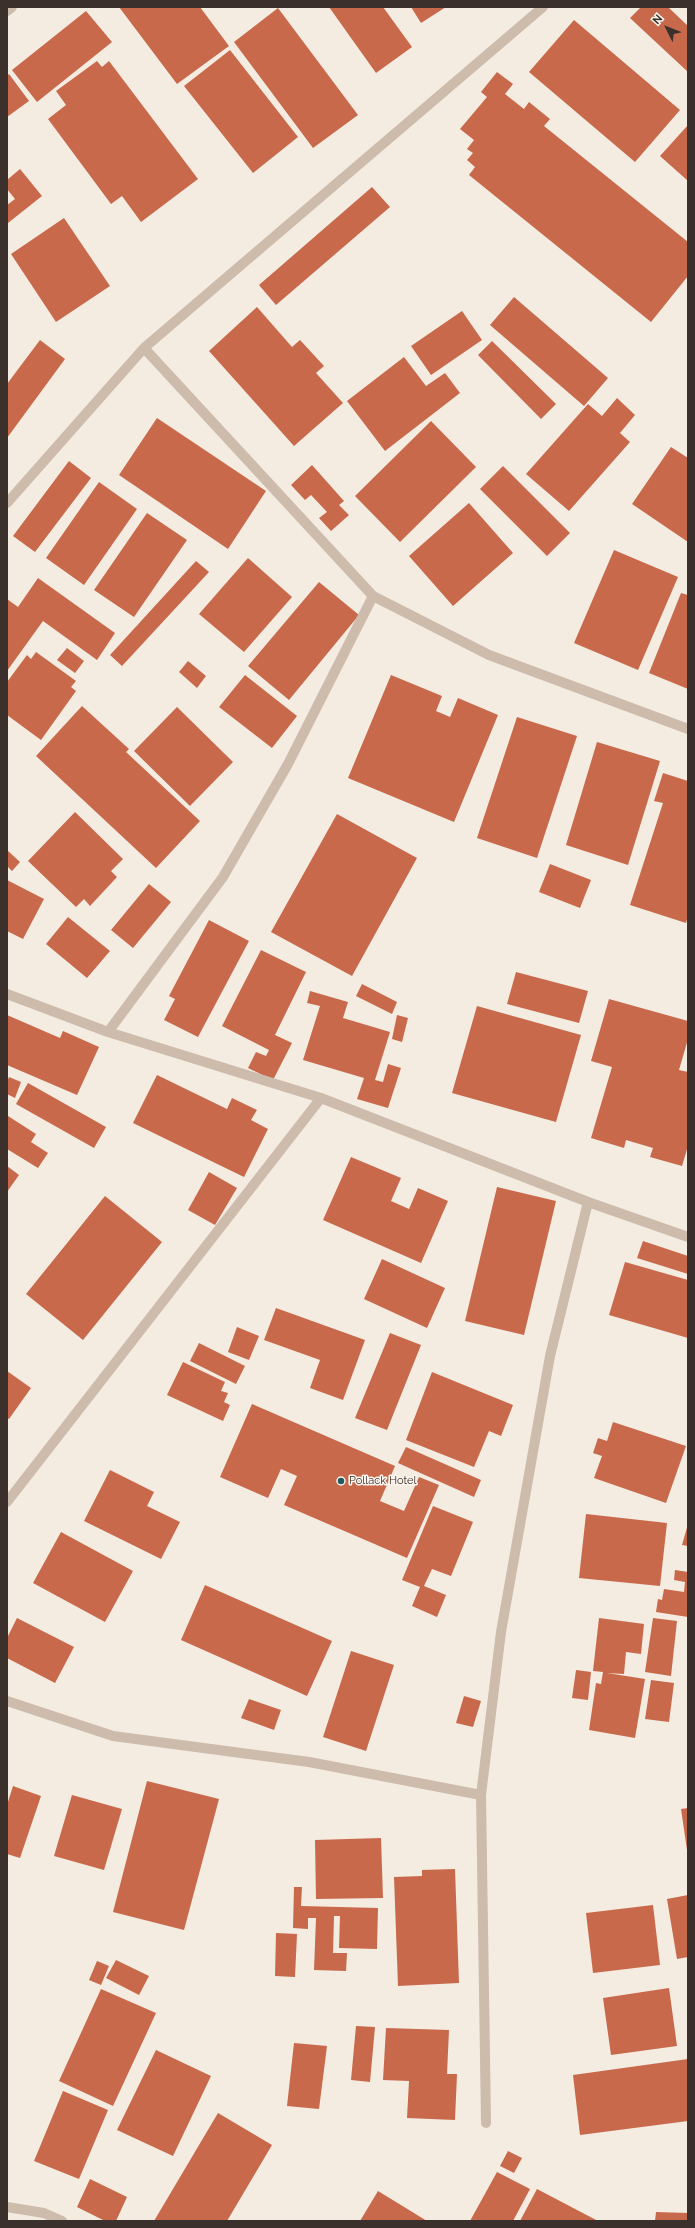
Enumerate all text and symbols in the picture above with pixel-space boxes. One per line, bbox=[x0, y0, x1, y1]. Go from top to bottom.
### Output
north arrow bbox=[647, 8, 687, 48]
text: N bbox=[650, 12, 665, 27]
place label: Pollack Hotel bbox=[349, 1474, 416, 1488]
marker: Pollack Hotel bbox=[336, 1476, 346, 1486]

